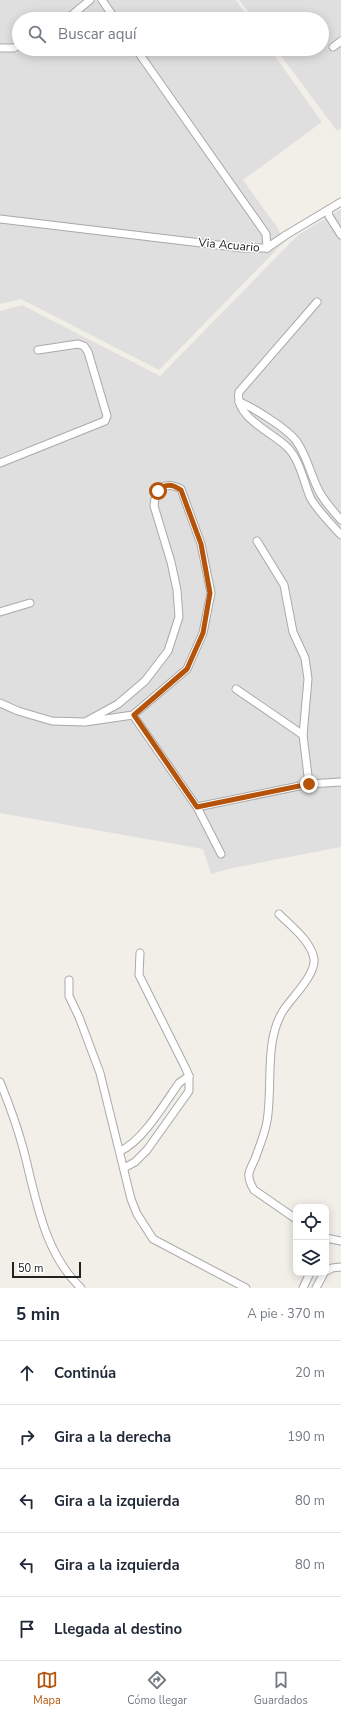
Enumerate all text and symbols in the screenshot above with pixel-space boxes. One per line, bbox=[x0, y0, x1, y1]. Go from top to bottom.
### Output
search box bbox=[12, 12, 329, 56]
icon: search bbox=[26, 23, 48, 45]
text: Buscar aquí bbox=[58, 24, 136, 44]
street label: Via Acuario bbox=[197, 234, 261, 256]
route start bbox=[149, 482, 167, 500]
route end bbox=[300, 775, 318, 793]
map controls bbox=[293, 1204, 329, 1276]
button: locate bbox=[293, 1204, 329, 1240]
button: layers bbox=[293, 1240, 329, 1276]
scale bar bbox=[12, 1260, 81, 1279]
text: 50 m bbox=[18, 1261, 43, 1276]
text: 5 min bbox=[16, 1303, 60, 1326]
text: A pie · 370 m bbox=[247, 1305, 325, 1323]
icon: ahead bbox=[16, 1362, 38, 1384]
text: Continúa bbox=[54, 1363, 116, 1383]
text: 20 m bbox=[295, 1364, 325, 1382]
icon: right bbox=[16, 1426, 38, 1448]
text: Gira a la derecha bbox=[54, 1427, 171, 1447]
text: 190 m bbox=[287, 1428, 325, 1446]
icon: left bbox=[16, 1490, 38, 1512]
text: Gira a la izquierda bbox=[54, 1491, 180, 1511]
text: 80 m bbox=[295, 1492, 325, 1510]
icon: left bbox=[16, 1554, 38, 1576]
text: Gira a la izquierda bbox=[54, 1555, 180, 1575]
text: 80 m bbox=[295, 1556, 325, 1574]
icon: arrive bbox=[16, 1618, 38, 1640]
text: Llegada al destino bbox=[54, 1619, 182, 1639]
tab: Mapa bbox=[33, 1669, 61, 1708]
tab: Cómo llegar bbox=[127, 1669, 187, 1708]
tab: Guardados bbox=[254, 1669, 308, 1708]

